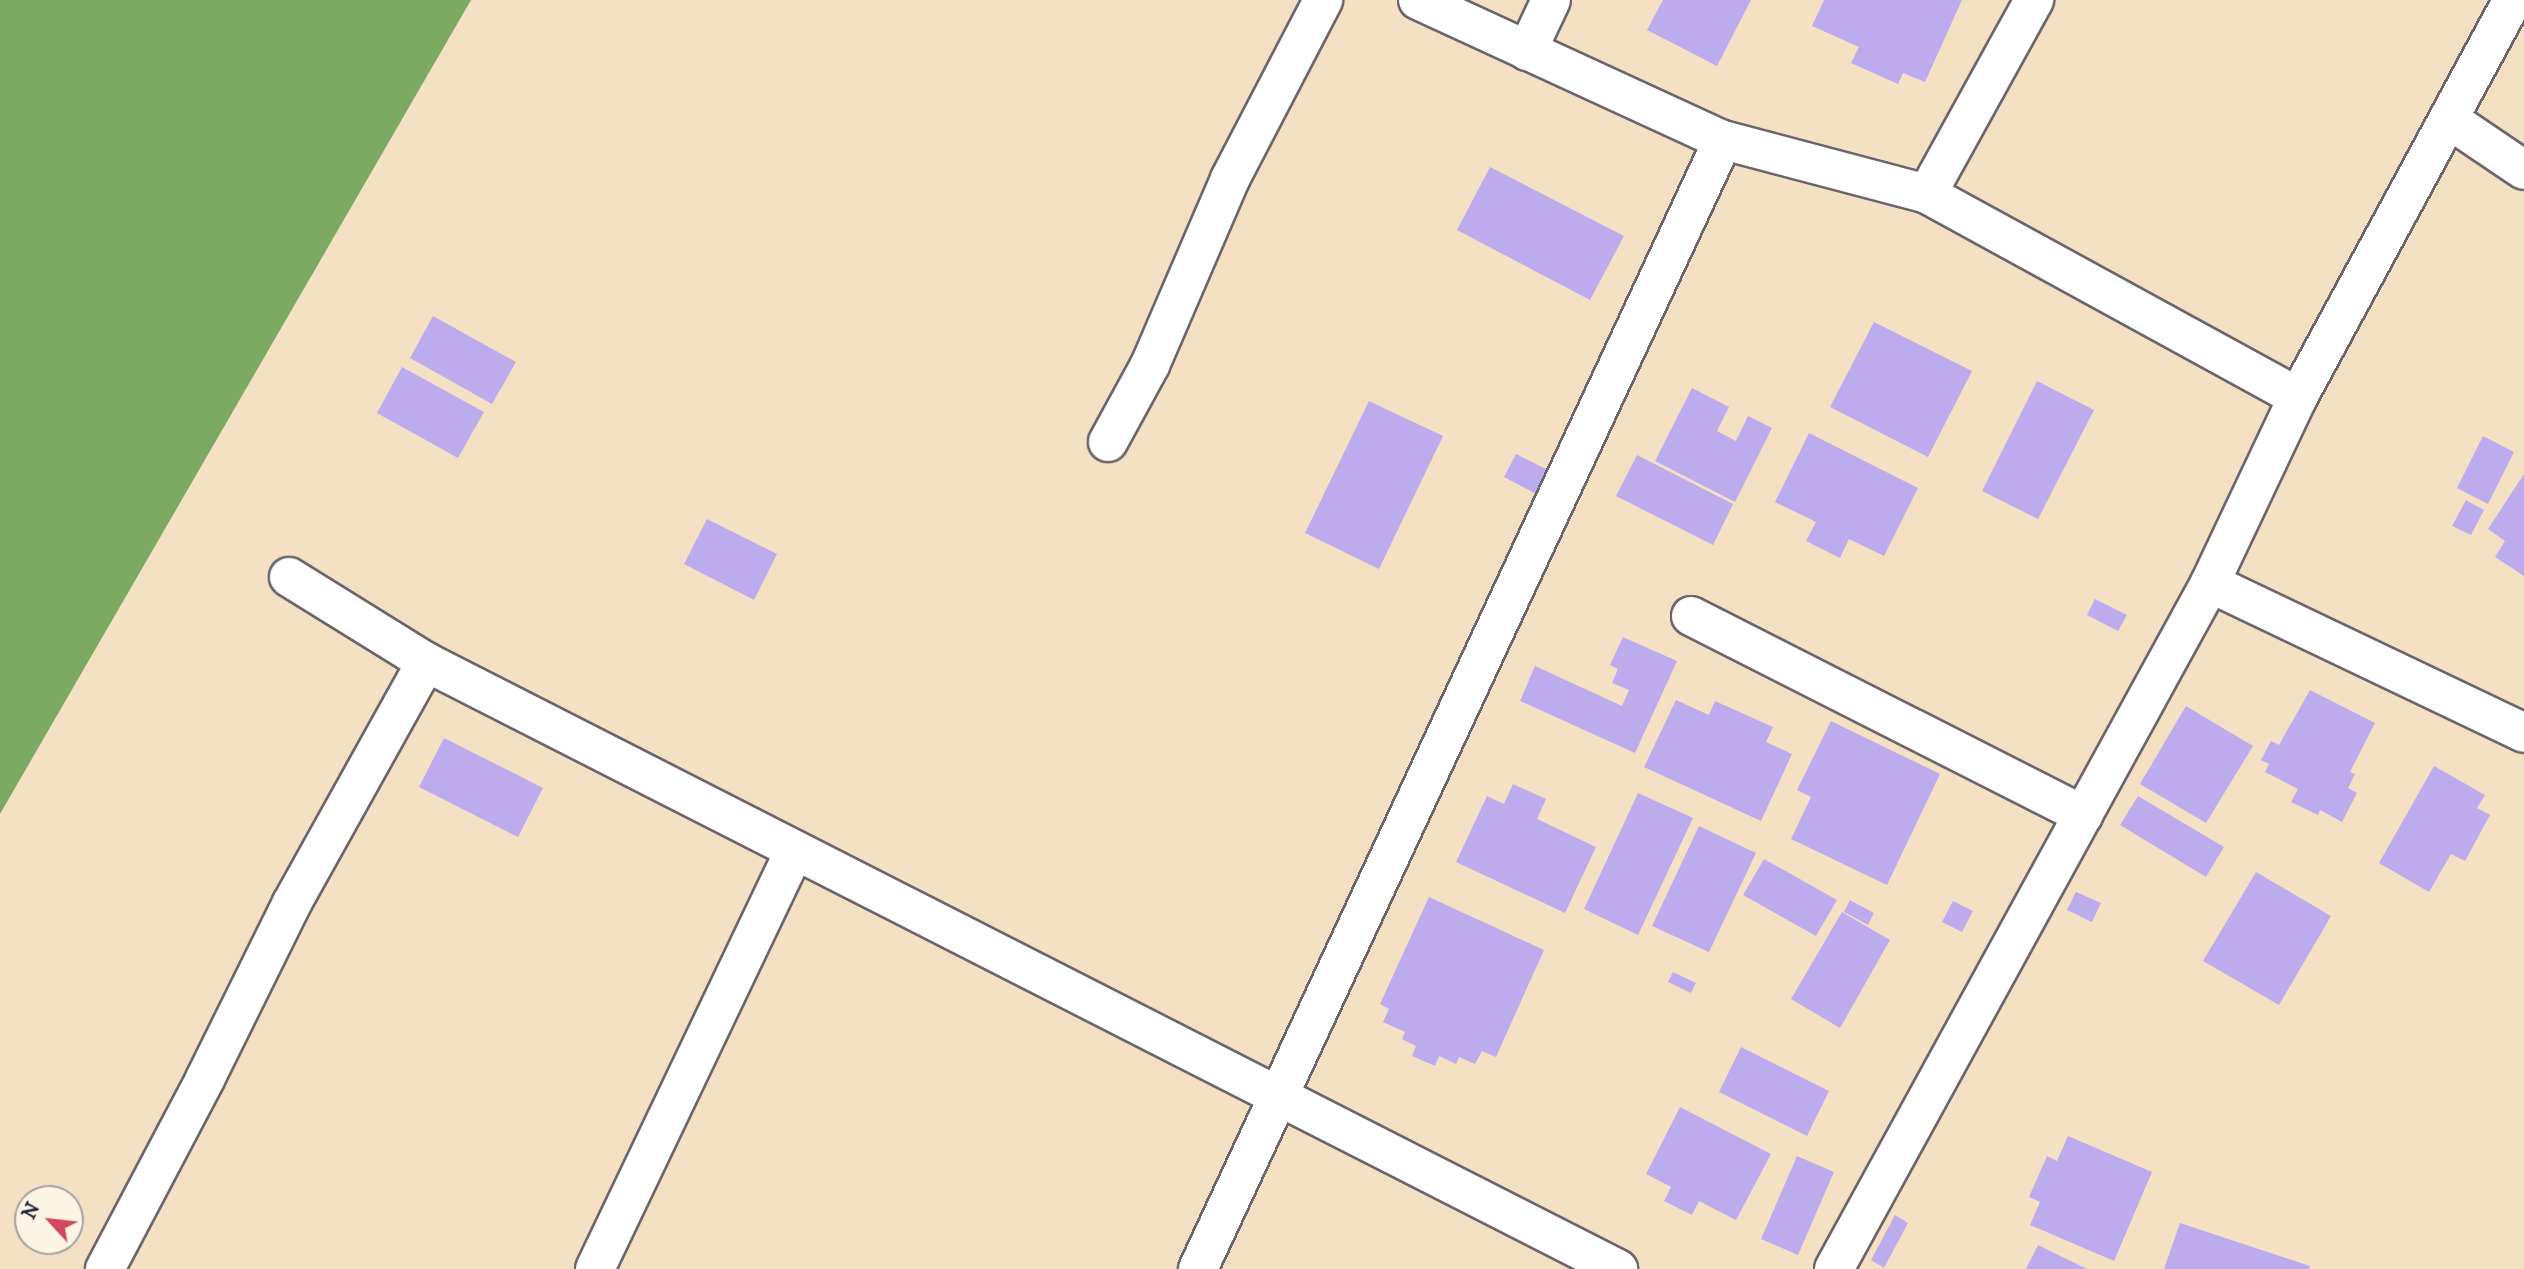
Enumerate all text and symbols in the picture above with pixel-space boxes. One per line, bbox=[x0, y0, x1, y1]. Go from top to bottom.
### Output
north arrow bbox=[14, 1185, 84, 1255]
text: N bbox=[18, 1199, 45, 1223]

